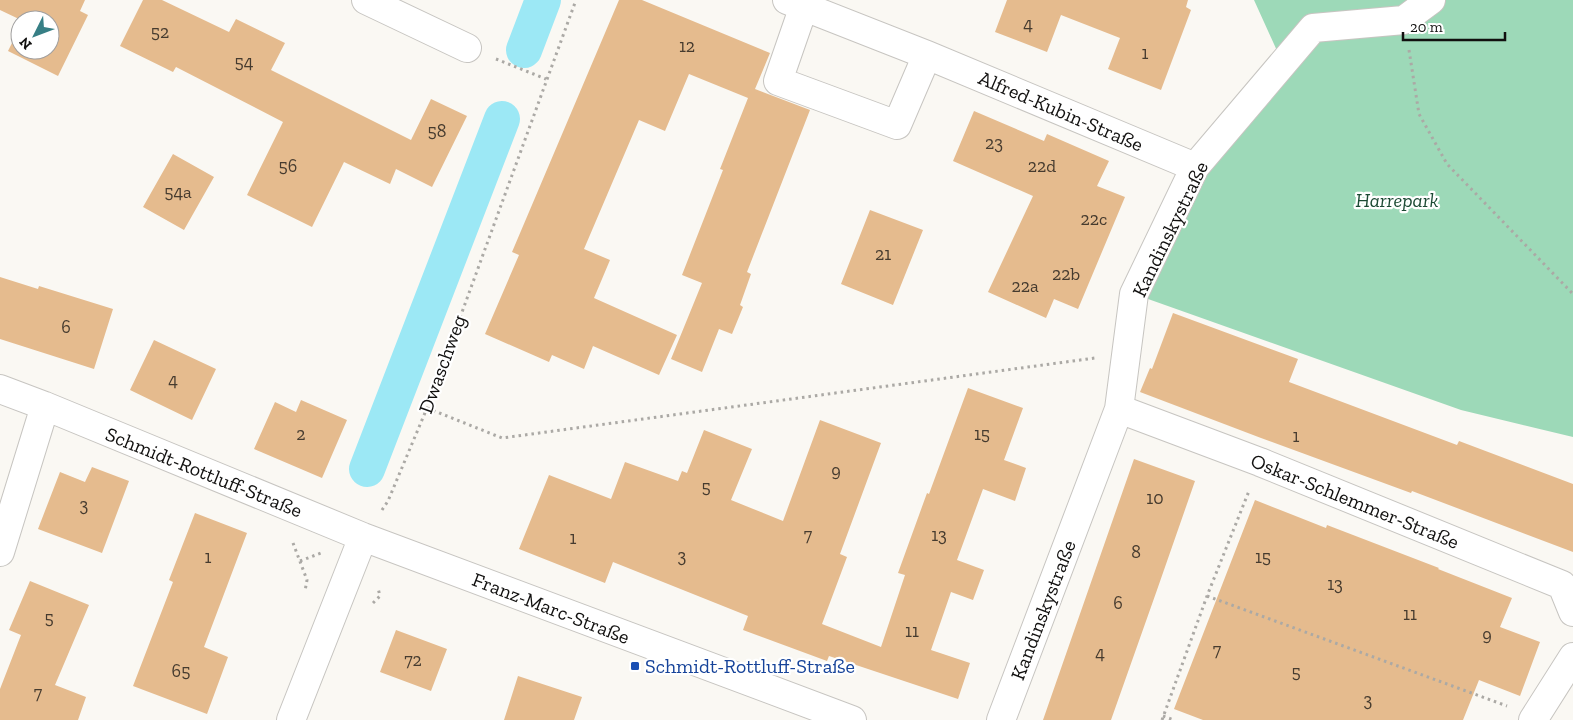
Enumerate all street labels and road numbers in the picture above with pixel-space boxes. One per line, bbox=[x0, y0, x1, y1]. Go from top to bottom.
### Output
street label: Alfred-Kubin-Straße bbox=[975, 65, 1147, 157]
street label: Kandinskystraße bbox=[1127, 157, 1213, 301]
street label: Dwaschweg bbox=[413, 311, 471, 417]
street label: Schmidt-Rottluff-Straße bbox=[102, 422, 306, 522]
street label: Oskar-Schlemmer-Straße bbox=[1247, 448, 1463, 554]
street label: Kandinskystraße bbox=[1005, 537, 1081, 683]
street label: Franz-Marc-Straße bbox=[469, 567, 633, 649]

